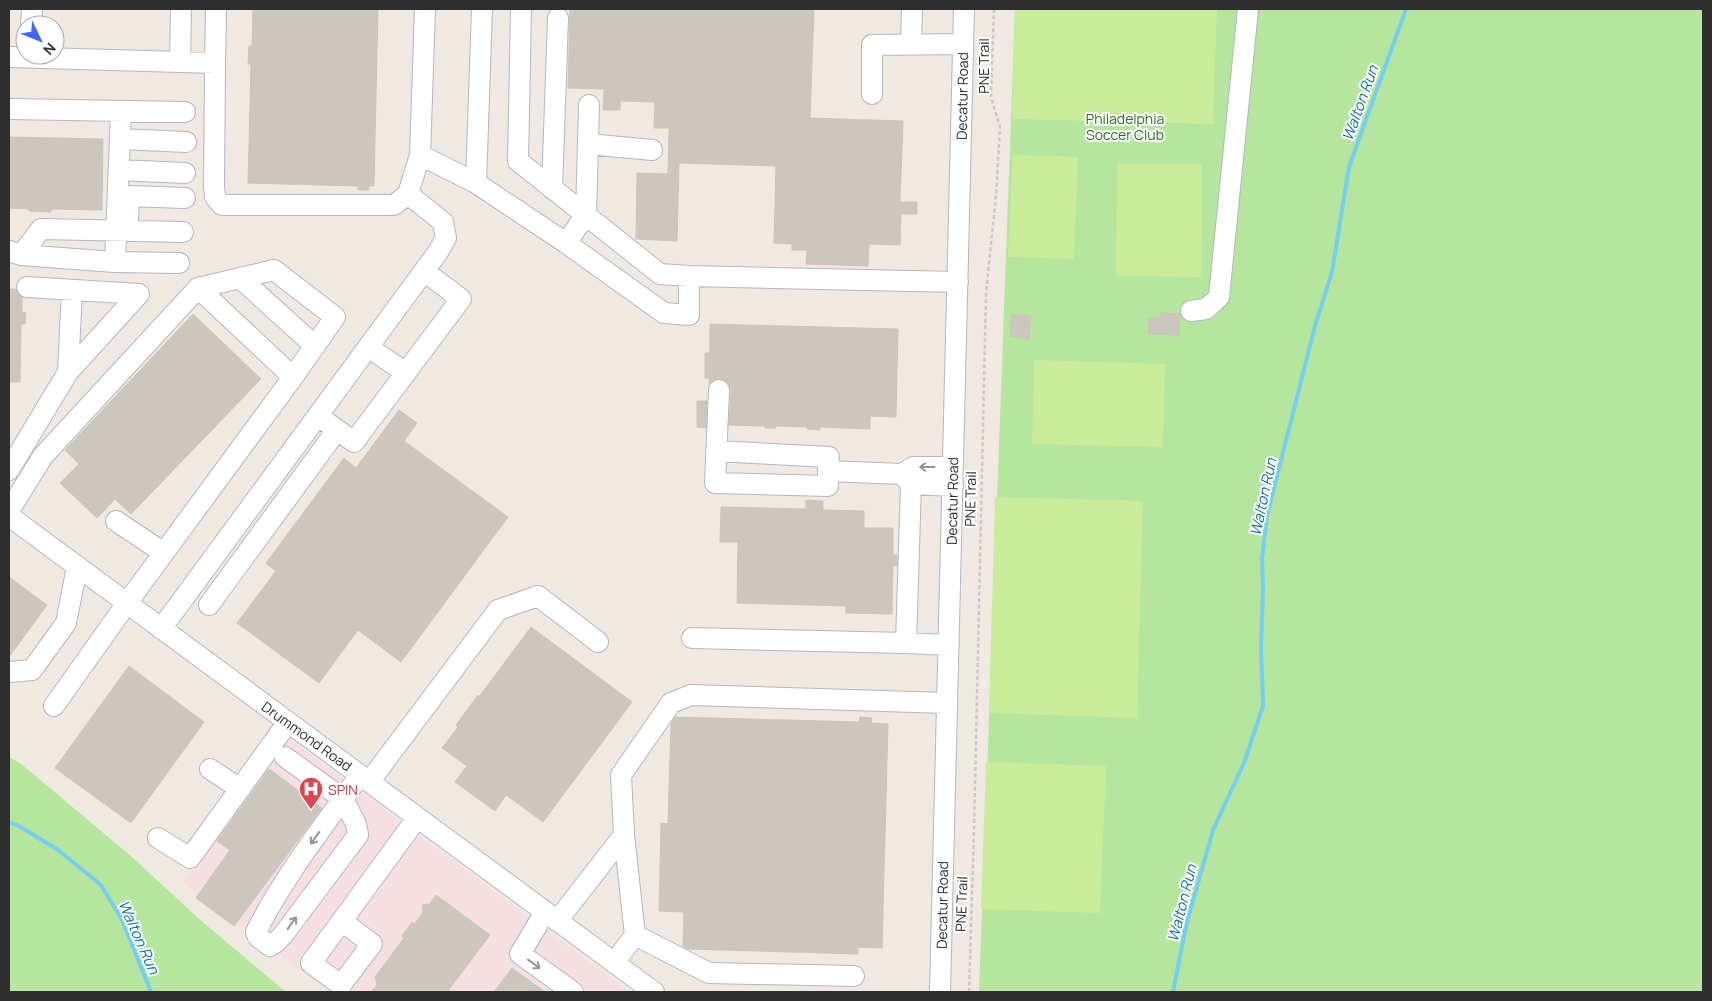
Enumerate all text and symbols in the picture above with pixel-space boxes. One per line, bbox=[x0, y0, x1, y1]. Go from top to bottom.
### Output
north arrow bbox=[15, 15, 65, 65]
street label: PNE Trail bbox=[974, 38, 993, 94]
text: N bbox=[39, 39, 60, 59]
street label: Decatur Road bbox=[952, 52, 972, 140]
water label: Walton Run bbox=[1337, 61, 1384, 144]
park label: Philadelphia Soccer Club bbox=[1086, 109, 1164, 144]
water label: Walton Run bbox=[1245, 455, 1282, 538]
street label: Decatur Road bbox=[942, 457, 962, 545]
one-way arrow bbox=[919, 462, 935, 472]
street label: PNE Trail bbox=[960, 471, 980, 527]
street label: Drummond Road bbox=[258, 697, 356, 775]
hospital icon: SPIN bbox=[298, 776, 324, 810]
place label: SPIN bbox=[328, 780, 358, 799]
one-way arrow bbox=[310, 831, 320, 845]
street label: Decatur Road bbox=[932, 861, 952, 949]
water label: Walton Run bbox=[1162, 861, 1202, 944]
street label: PNE Trail bbox=[951, 876, 971, 932]
water label: Walton Run bbox=[113, 897, 165, 978]
one-way arrow bbox=[286, 917, 297, 931]
one-way arrow bbox=[526, 959, 540, 969]

